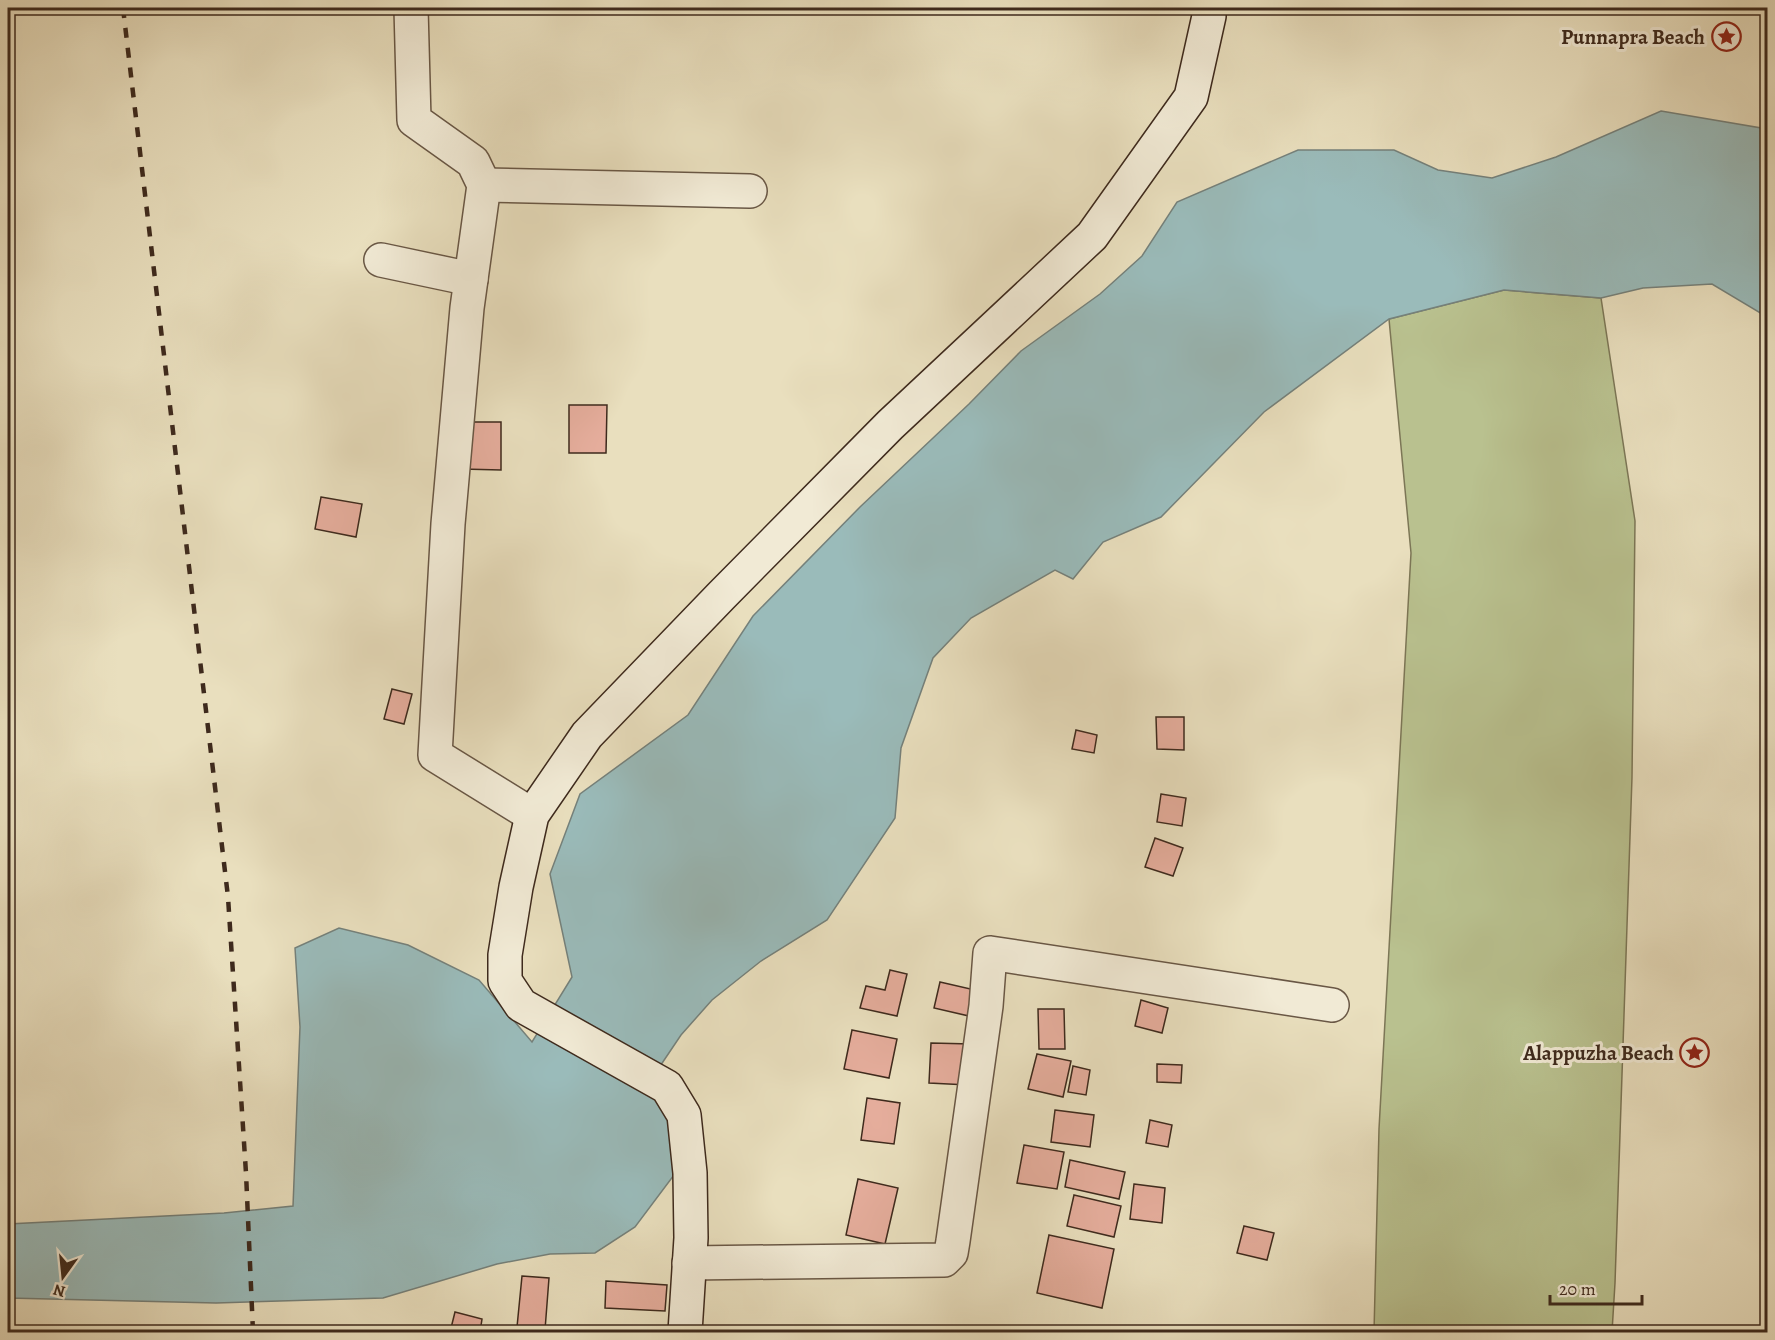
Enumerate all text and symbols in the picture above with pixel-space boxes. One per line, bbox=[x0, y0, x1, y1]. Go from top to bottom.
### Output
place icon: Punnapra Beach bbox=[1710, 21, 1742, 53]
place label: Punnapra Beach bbox=[1561, 23, 1705, 51]
place icon: Alappuzha Beach bbox=[1679, 1037, 1711, 1069]
place label: Alappuzha Beach bbox=[1522, 1039, 1674, 1067]
north arrow bbox=[33, 1247, 93, 1307]
scale bar bbox=[1550, 1268, 1642, 1306]
text: 20 m bbox=[1559, 1277, 1596, 1301]
text: N bbox=[51, 1278, 68, 1303]

